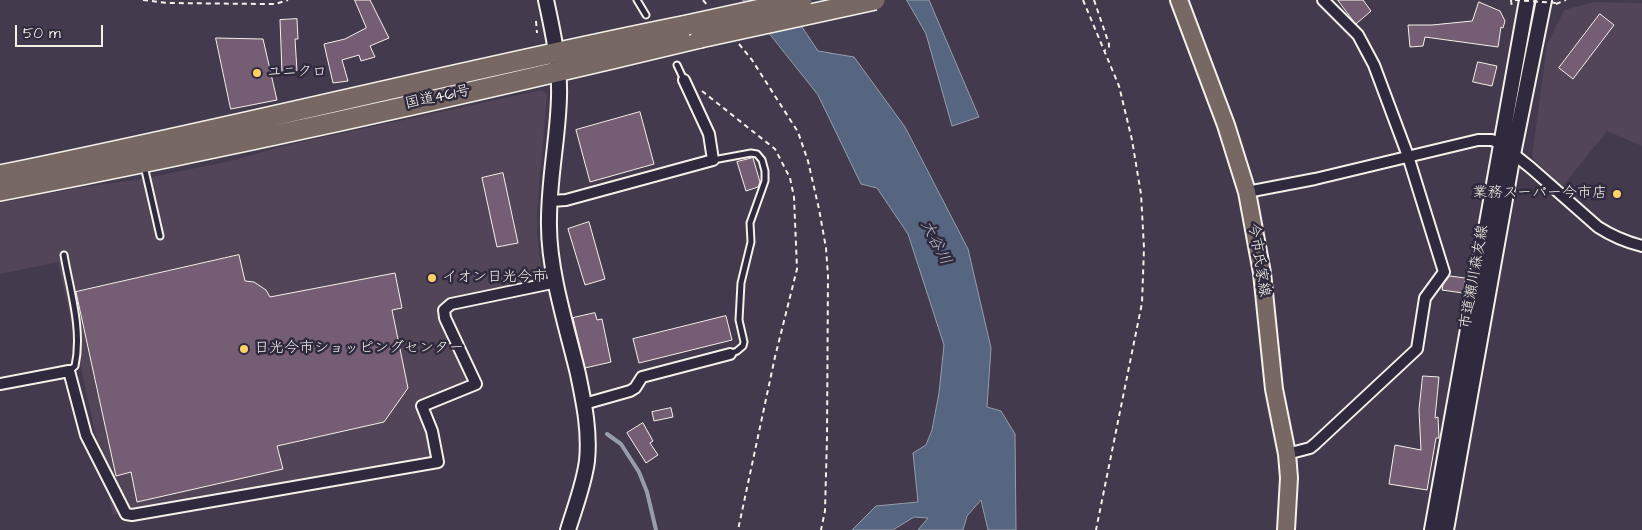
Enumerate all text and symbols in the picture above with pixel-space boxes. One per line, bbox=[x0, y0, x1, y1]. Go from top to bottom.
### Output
scale bar bbox=[18, 15, 105, 47]
text: 50 m bbox=[23, 23, 61, 44]
place label: ユニクロ bbox=[267, 64, 327, 82]
marker: ユニクロ bbox=[251, 67, 263, 79]
street label: 国道461号 bbox=[404, 82, 472, 114]
place label: 業務スーパー今市店 bbox=[1473, 185, 1607, 203]
marker: 業務スーパー今市店 bbox=[1611, 188, 1623, 200]
water label: 大谷川 bbox=[916, 217, 954, 269]
street label: 今市氏家線 bbox=[1243, 222, 1273, 298]
street label: 市道瀬川森友線 bbox=[1457, 224, 1493, 330]
place label: イオン日光今市 bbox=[442, 269, 547, 287]
marker: イオン日光今市 bbox=[426, 272, 438, 284]
place label: 日光今市ショッピングセンター bbox=[254, 340, 464, 358]
marker: 日光今市ショッピングセンター bbox=[238, 343, 250, 355]

